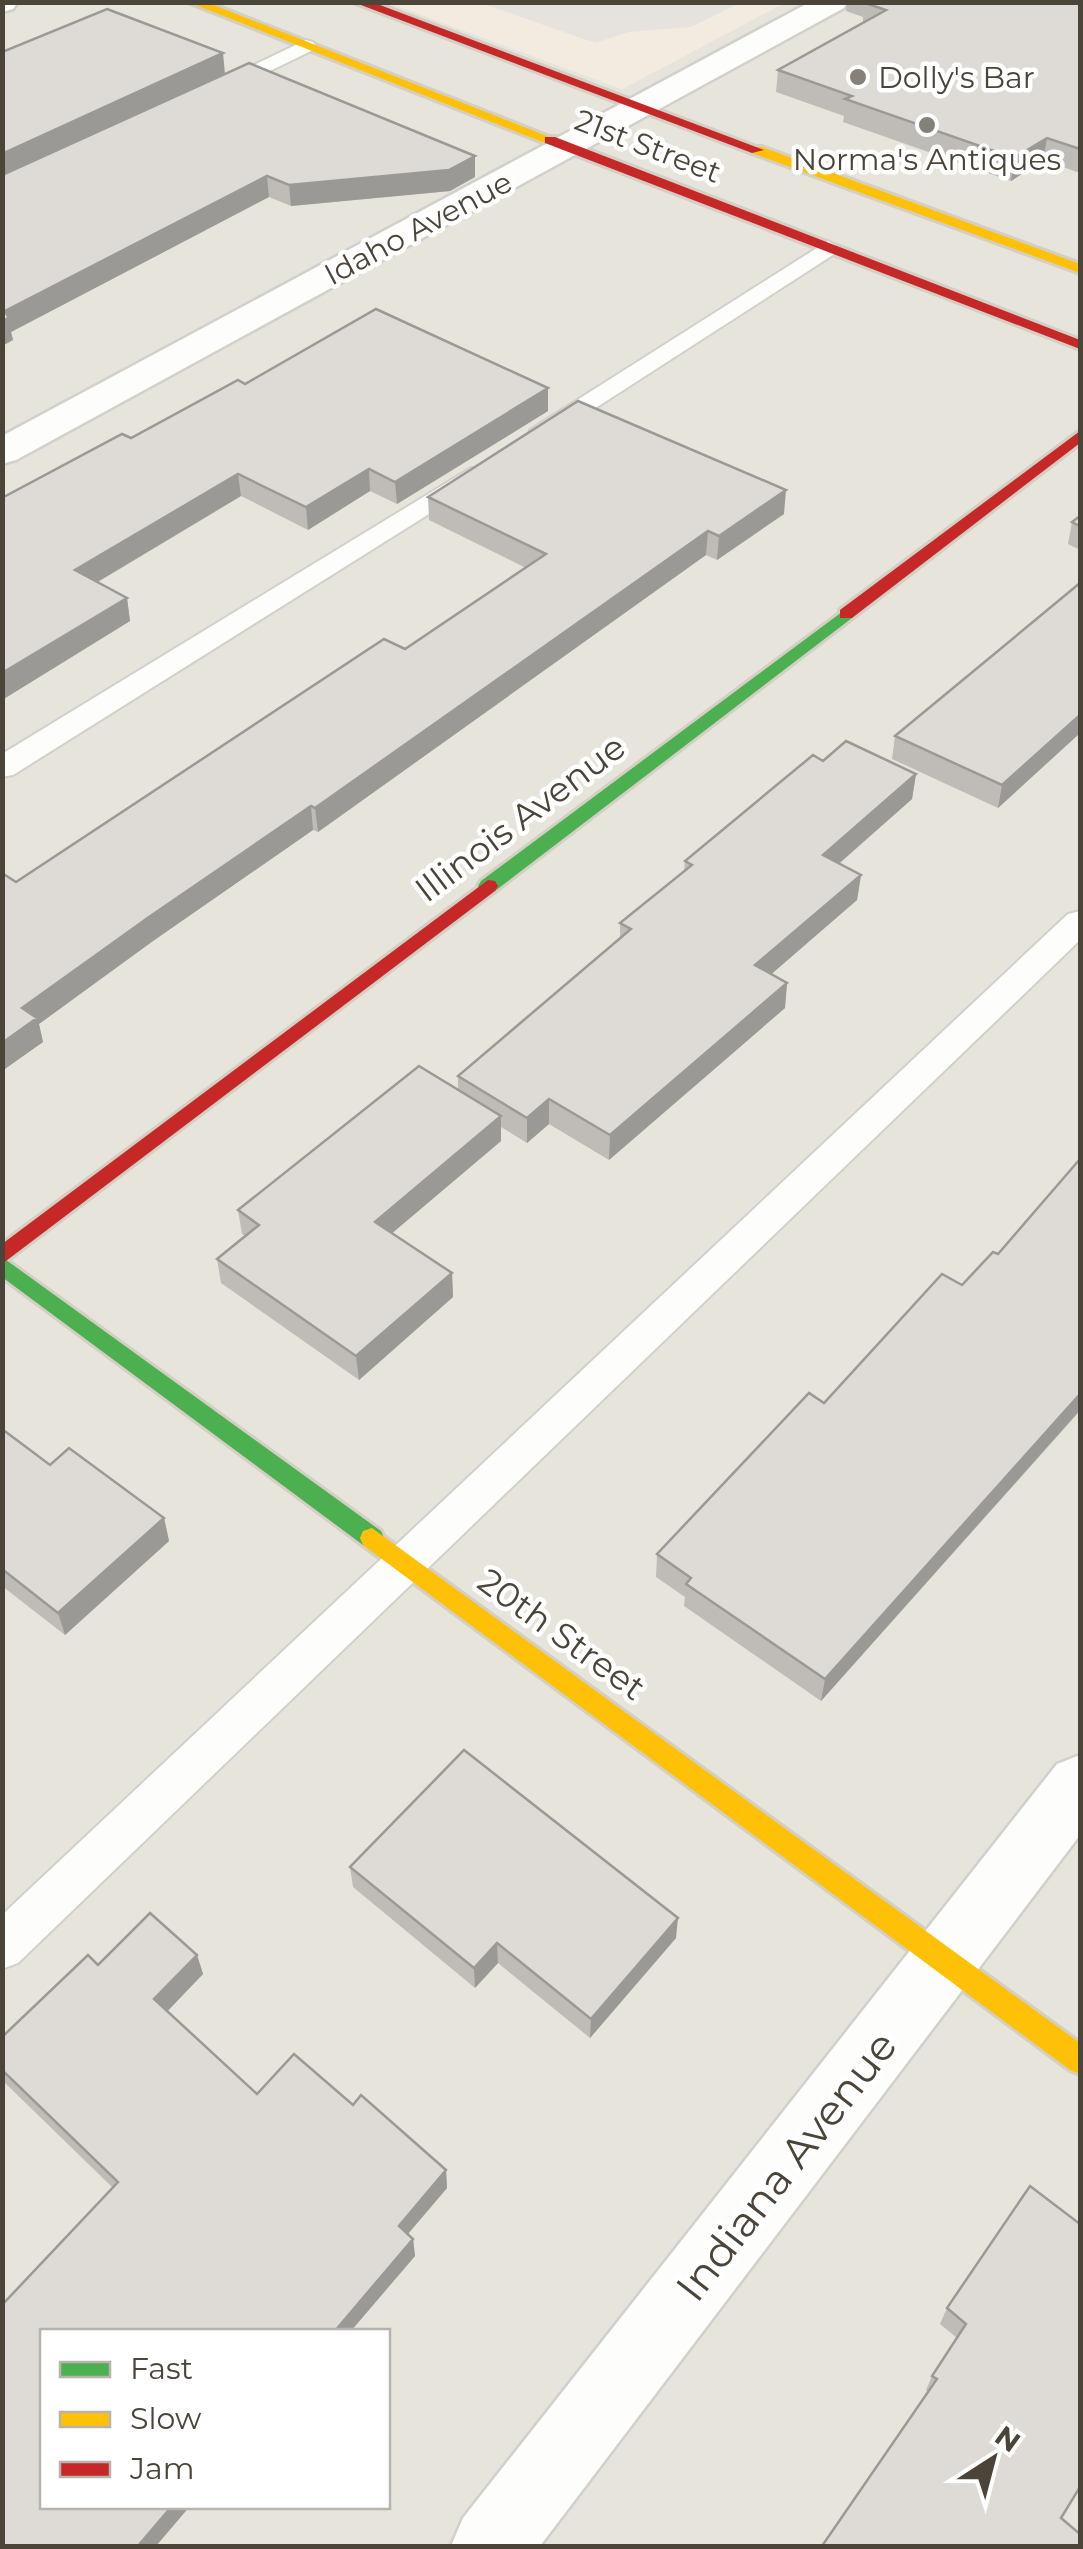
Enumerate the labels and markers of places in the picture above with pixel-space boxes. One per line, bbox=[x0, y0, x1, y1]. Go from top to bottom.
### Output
place label: Dolly's Bar bbox=[878, 59, 1035, 96]
marker: Dolly's Bar bbox=[847, 66, 869, 88]
marker: Norma's Antiques bbox=[916, 114, 938, 136]
place label: Norma's Antiques bbox=[793, 141, 1061, 178]

